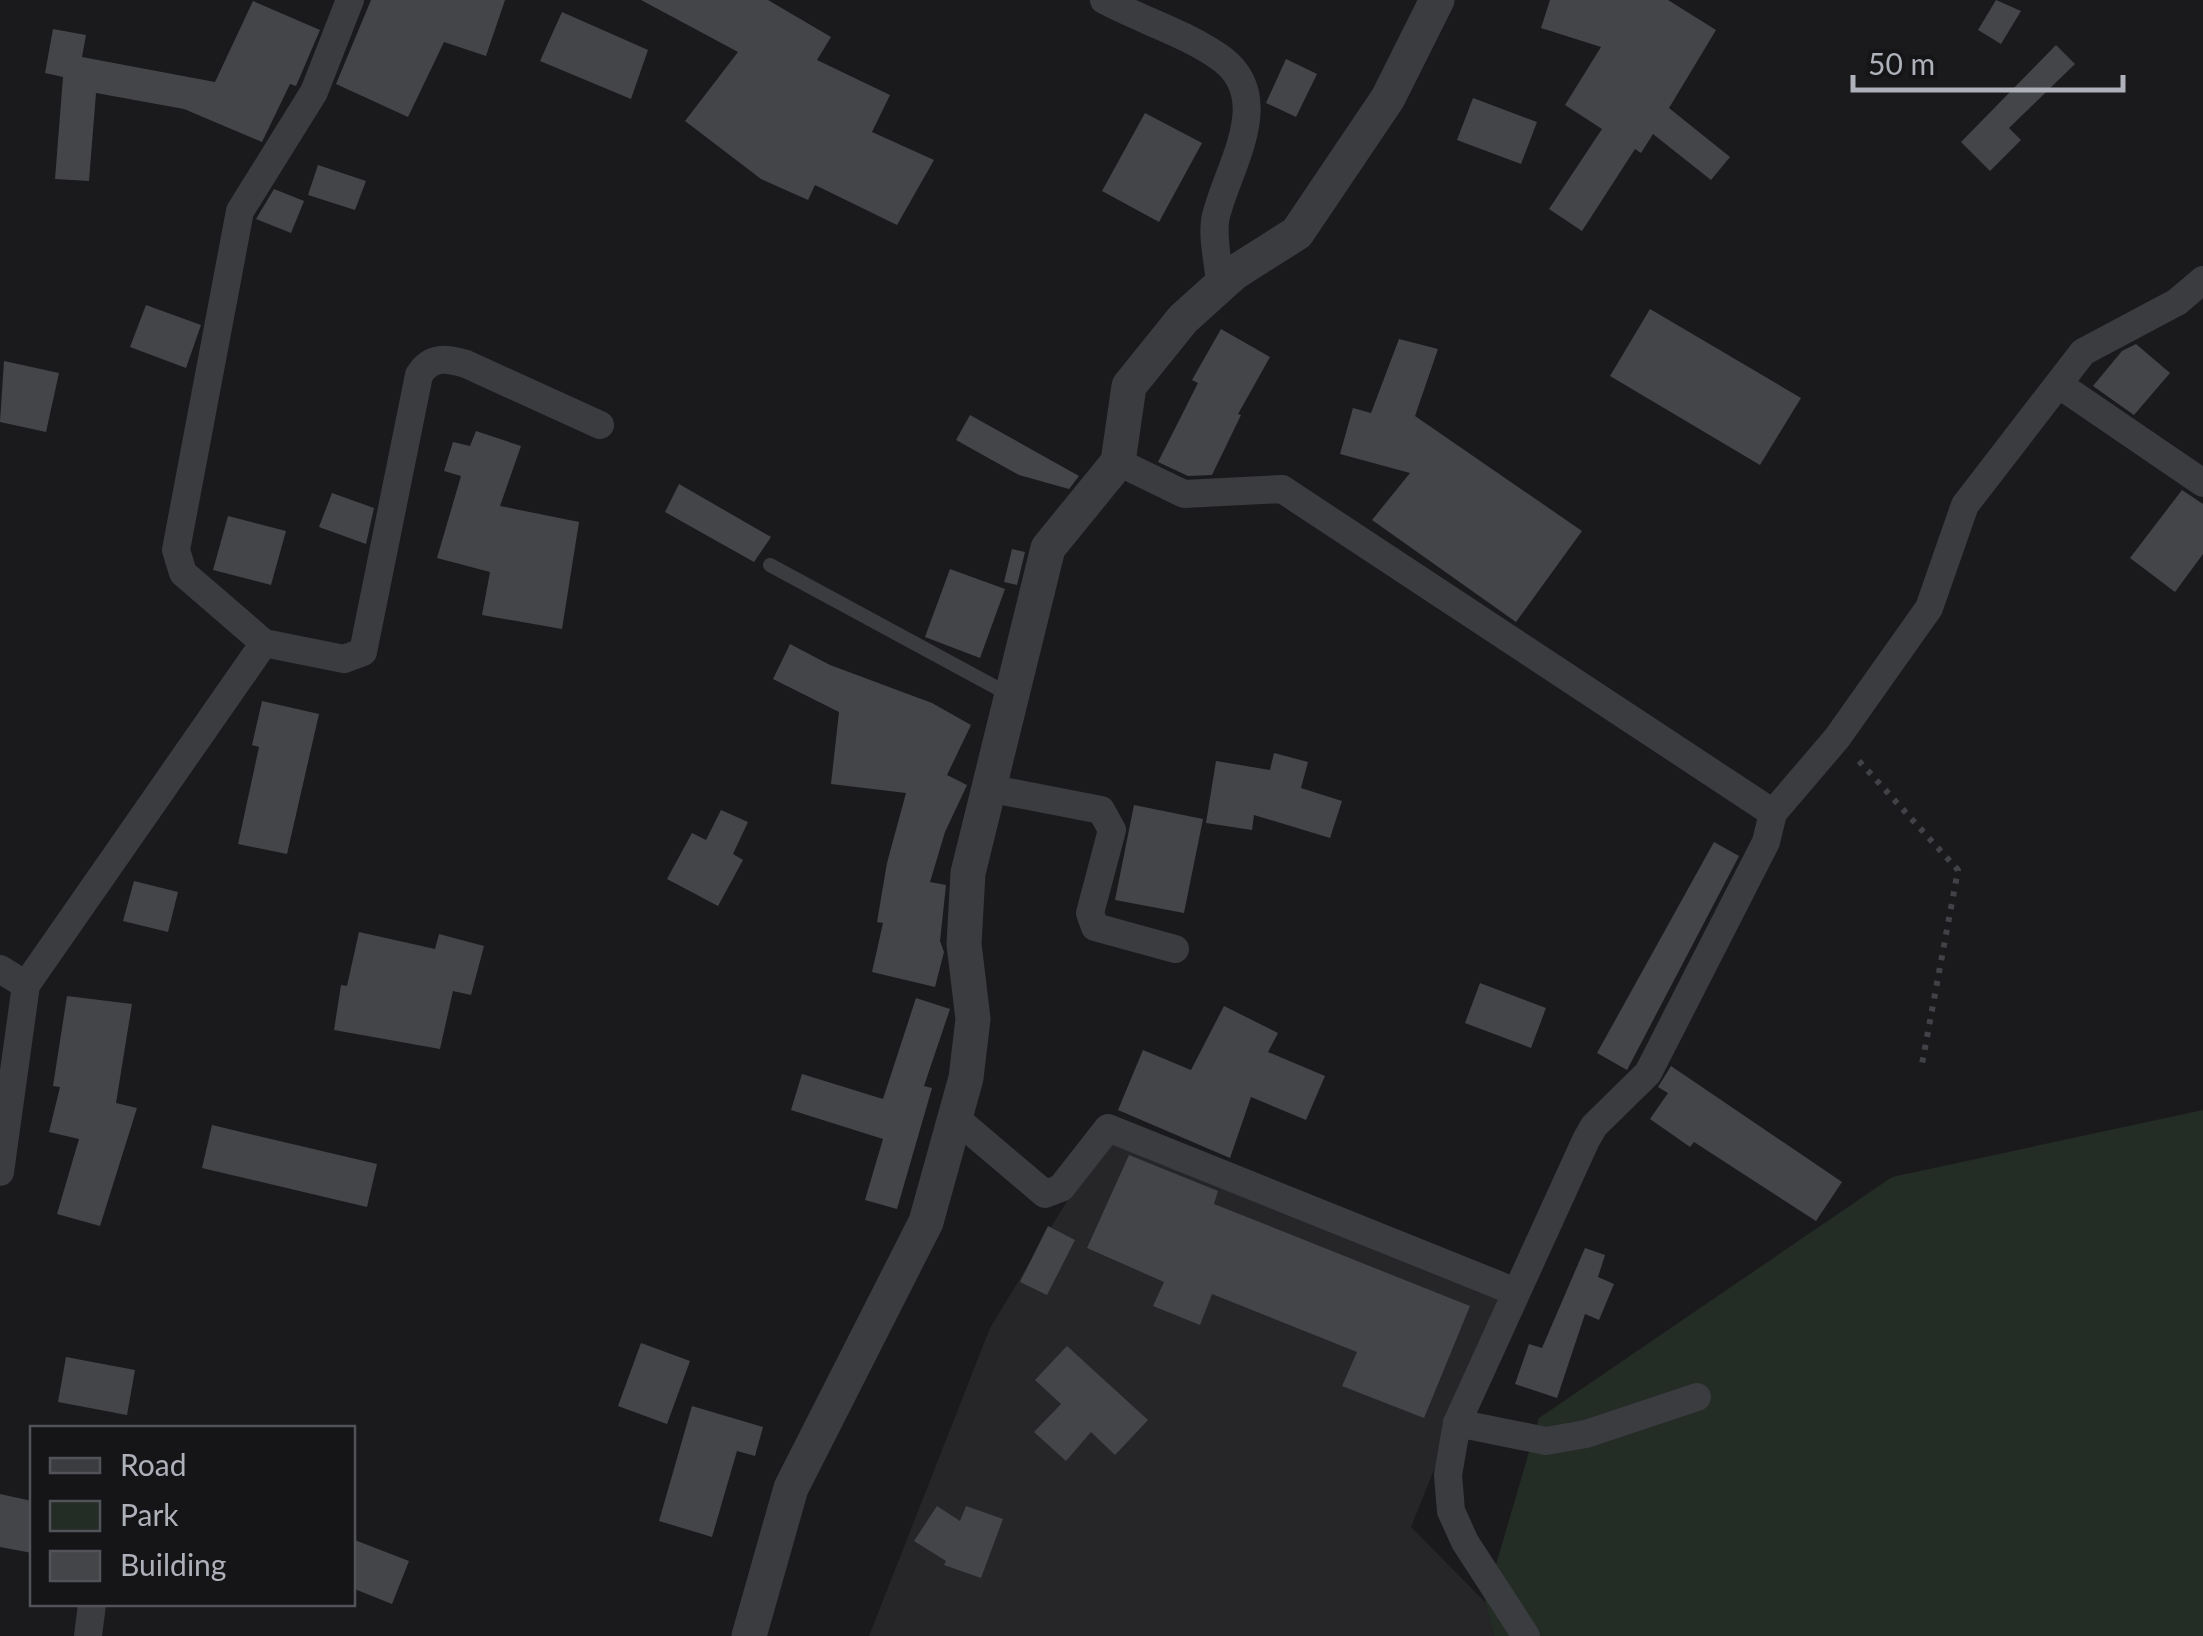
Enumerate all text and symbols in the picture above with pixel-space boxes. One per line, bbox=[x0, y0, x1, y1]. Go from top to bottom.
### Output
scale bar bbox=[1853, 30, 2123, 92]
text: 50 m bbox=[1868, 45, 1935, 81]
legend bbox=[30, 1426, 355, 1606]
text: Road bbox=[120, 1446, 187, 1482]
text: Park bbox=[120, 1496, 179, 1532]
text: Building bbox=[120, 1546, 226, 1582]

